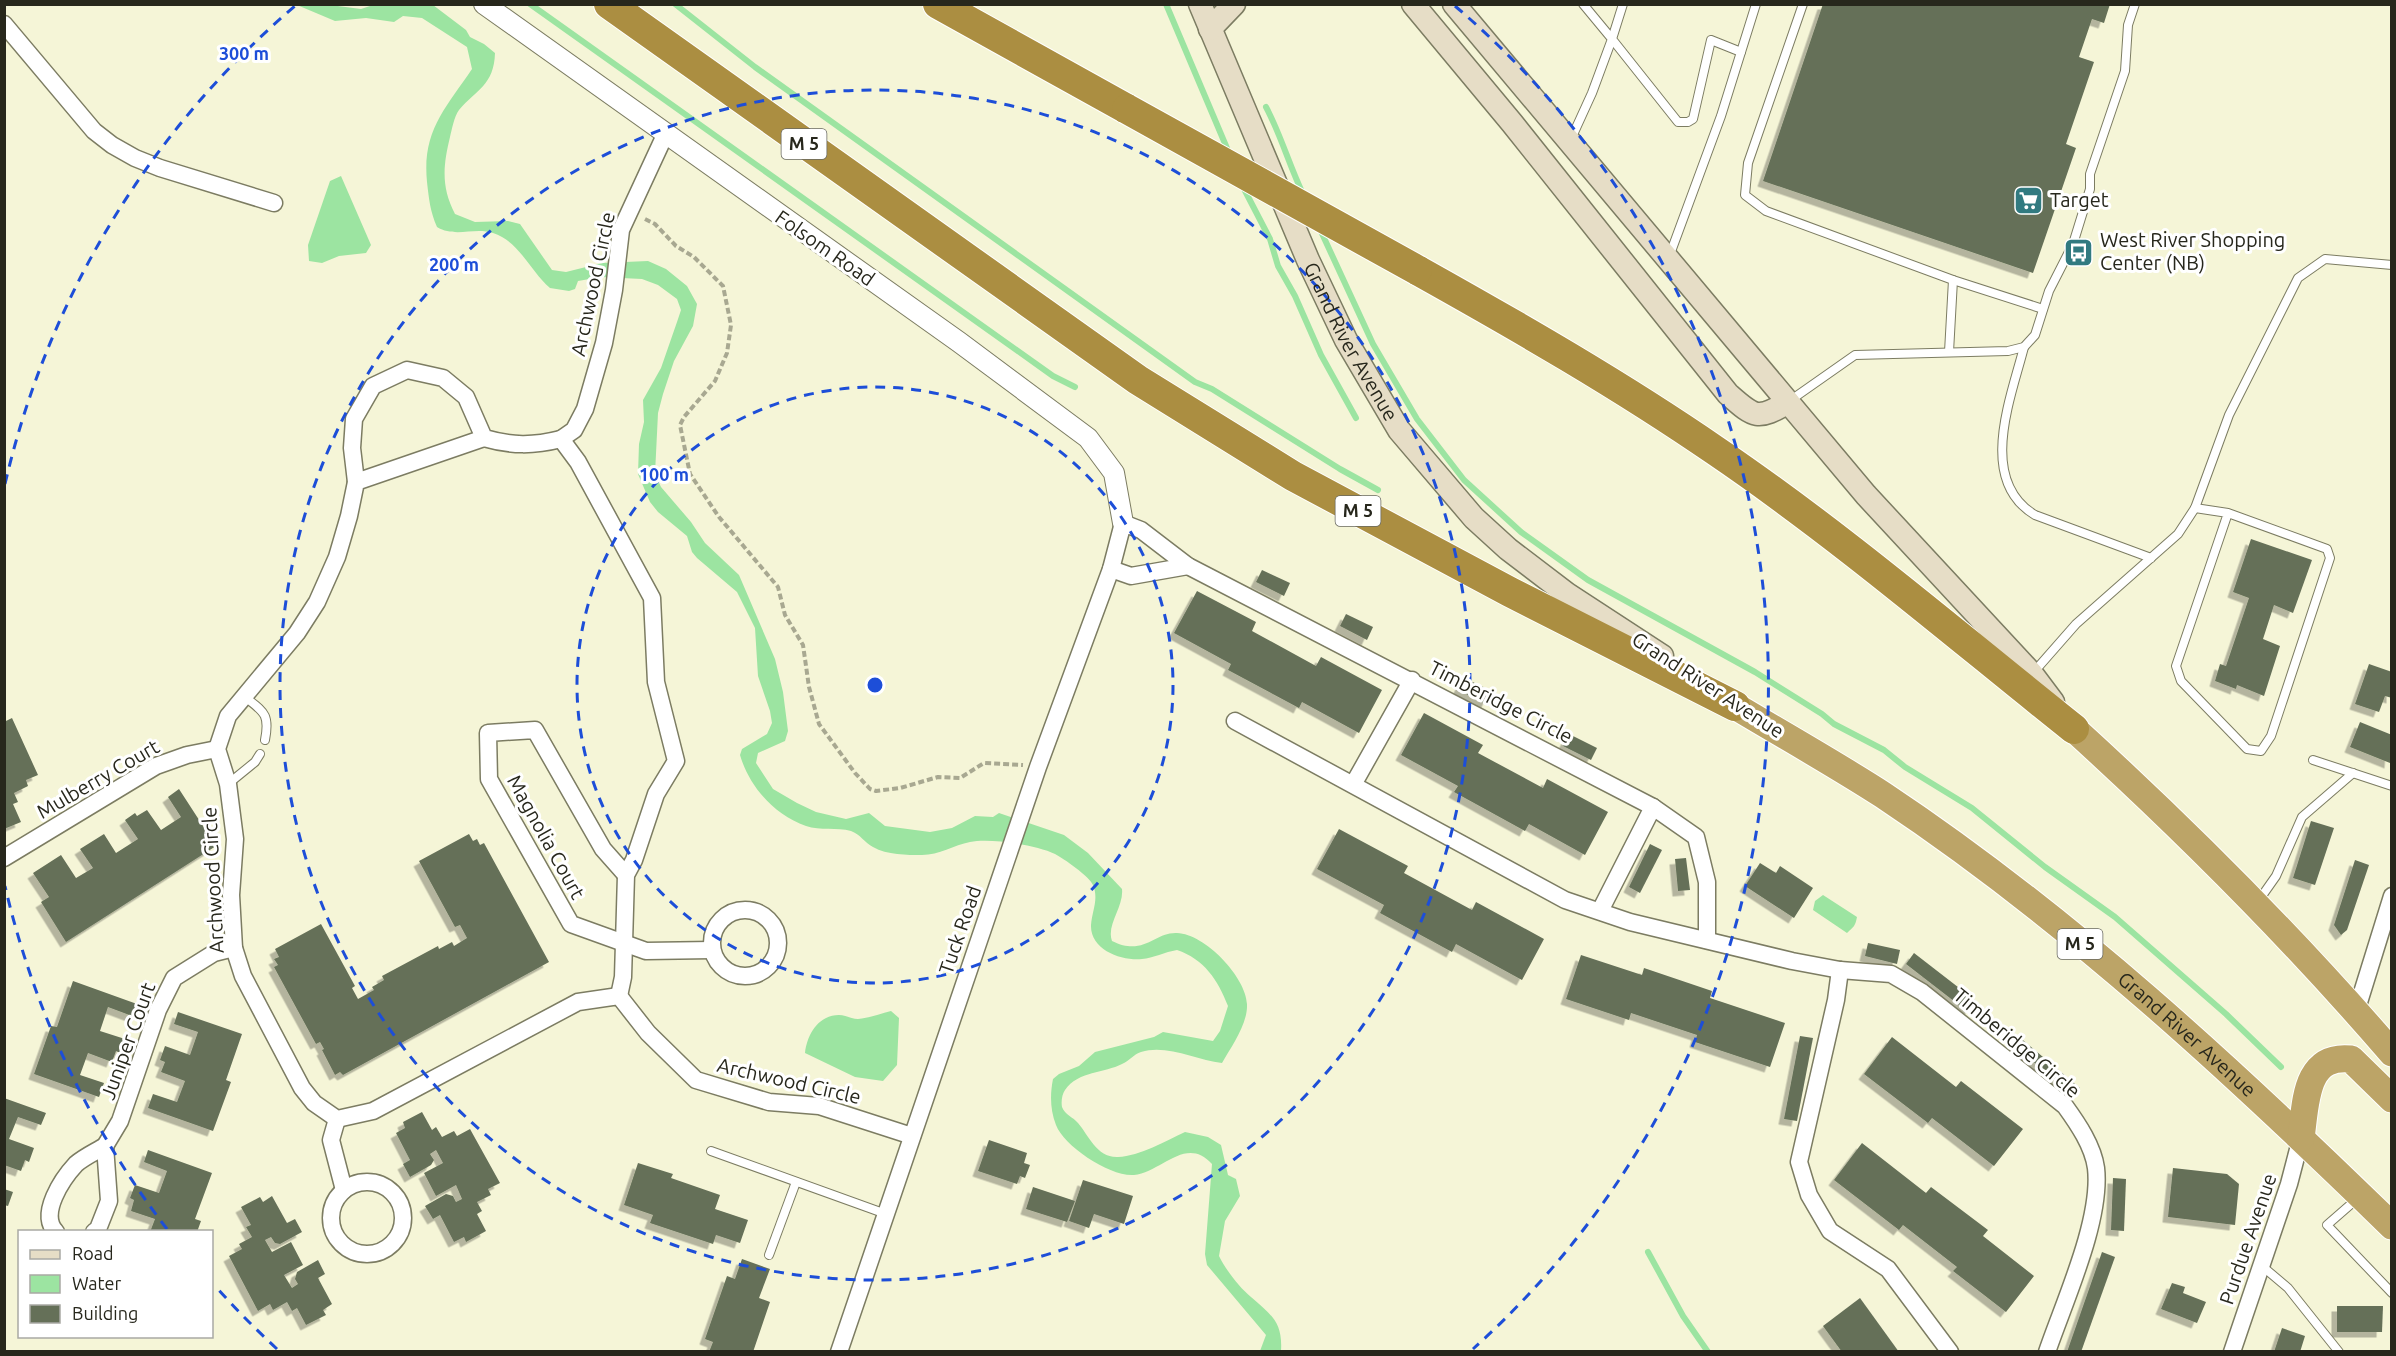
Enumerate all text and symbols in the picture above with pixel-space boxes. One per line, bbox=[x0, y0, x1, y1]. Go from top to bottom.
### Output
text: 300 m bbox=[219, 43, 269, 63]
road number: M 5 bbox=[782, 129, 826, 159]
supermarket icon: Target bbox=[2013, 184, 2045, 216]
place label: Target bbox=[2050, 188, 2109, 211]
street label: Folsom Road bbox=[771, 205, 879, 290]
street label: Archwood Circle bbox=[566, 210, 619, 358]
place label: West River Shopping Center (NB) bbox=[2100, 228, 2285, 274]
bus stop icon: West River Shopping Center (NB) bbox=[2063, 236, 2095, 268]
text: 200 m bbox=[429, 254, 479, 274]
street label: Grand River Avenue bbox=[1300, 258, 1403, 425]
text: 100 m bbox=[639, 464, 689, 484]
road number: M 5 bbox=[1336, 496, 1380, 526]
street label: Grand River Avenue bbox=[1628, 627, 1789, 742]
street label: Timberidge Circle bbox=[1426, 655, 1577, 748]
centre of rings bbox=[865, 675, 885, 695]
street label: Mulberry Court bbox=[33, 734, 163, 823]
street label: Magnolia Court bbox=[503, 771, 590, 903]
street label: Archwood Circle bbox=[197, 806, 228, 954]
street label: Tuck Road bbox=[934, 883, 985, 977]
road number: M 5 bbox=[2058, 929, 2102, 959]
street label: Grand River Avenue bbox=[2114, 967, 2261, 1101]
street label: Juniper Court bbox=[96, 979, 159, 1103]
street label: Timberidge Circle bbox=[1949, 983, 2085, 1102]
street label: Archwood Circle bbox=[715, 1053, 863, 1108]
street label: Purdue Avenue bbox=[2214, 1170, 2281, 1307]
legend bbox=[18, 1230, 213, 1338]
text: Road bbox=[72, 1243, 114, 1263]
text: Water bbox=[72, 1273, 122, 1293]
text: Building bbox=[72, 1303, 138, 1323]

